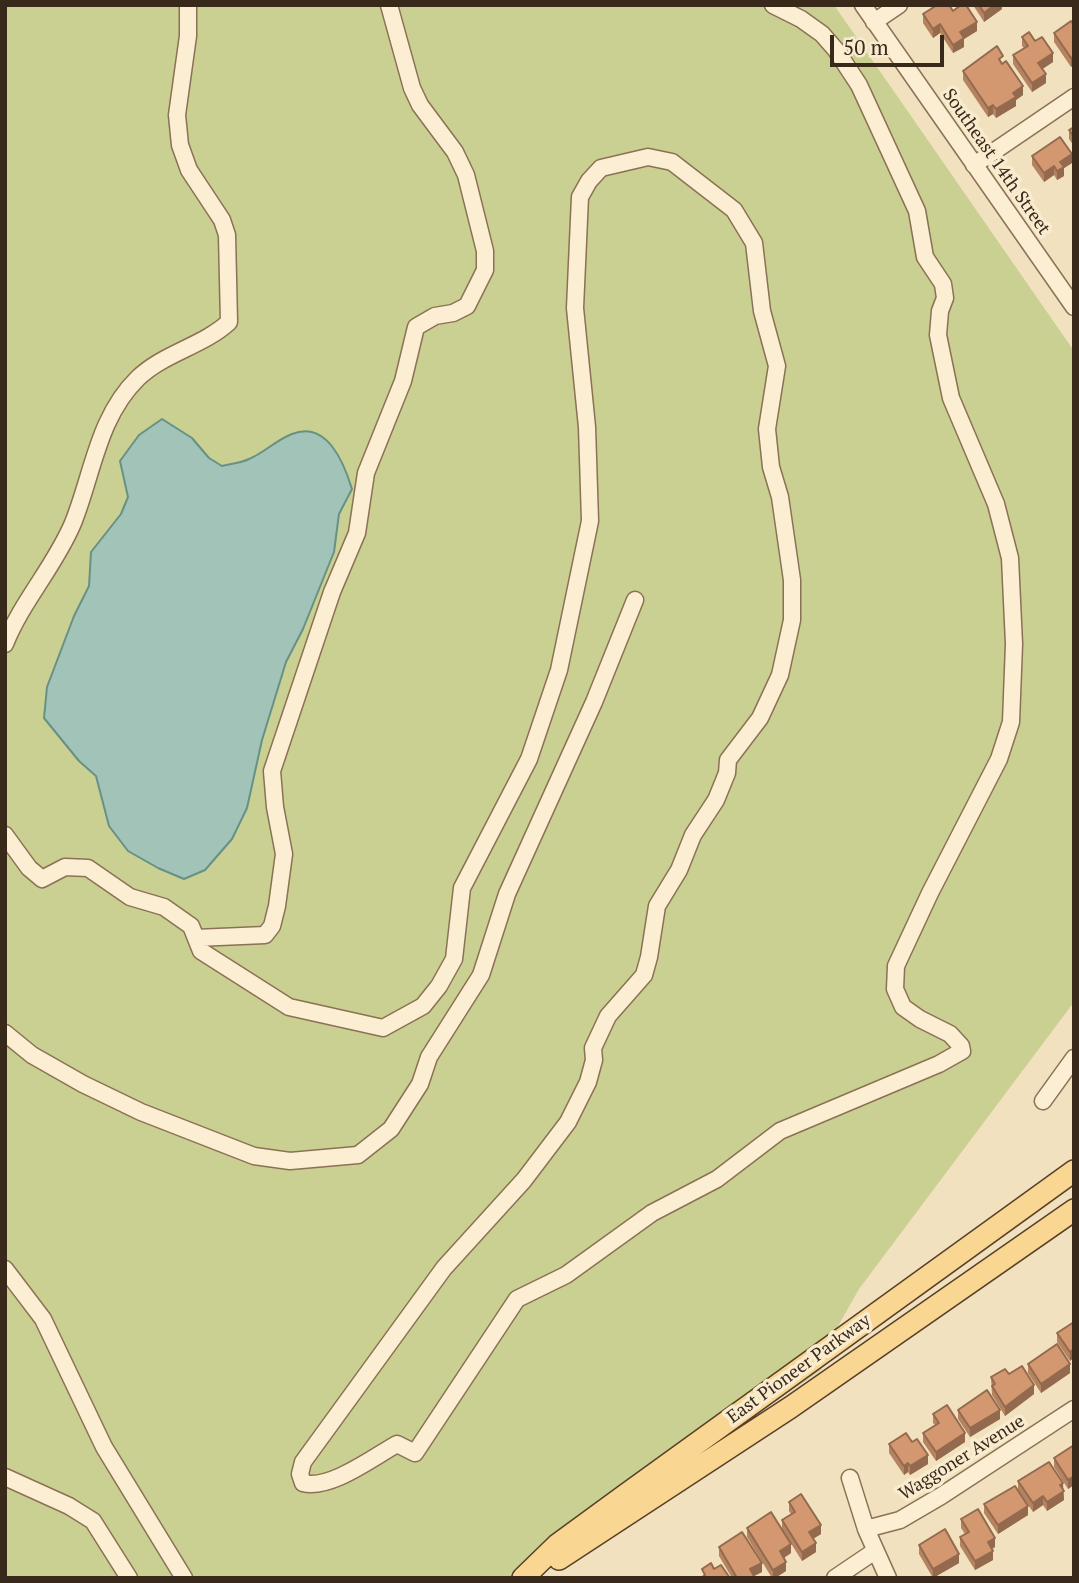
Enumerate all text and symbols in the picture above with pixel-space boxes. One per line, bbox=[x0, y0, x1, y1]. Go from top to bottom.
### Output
scale bar bbox=[834, 21, 948, 65]
text: 50 m bbox=[843, 33, 889, 61]
street label: Southeast 14th Street bbox=[938, 85, 1054, 239]
street label: East Pioneer Parkway bbox=[723, 1310, 875, 1428]
street label: Waggoner Avenue bbox=[895, 1411, 1029, 1505]

